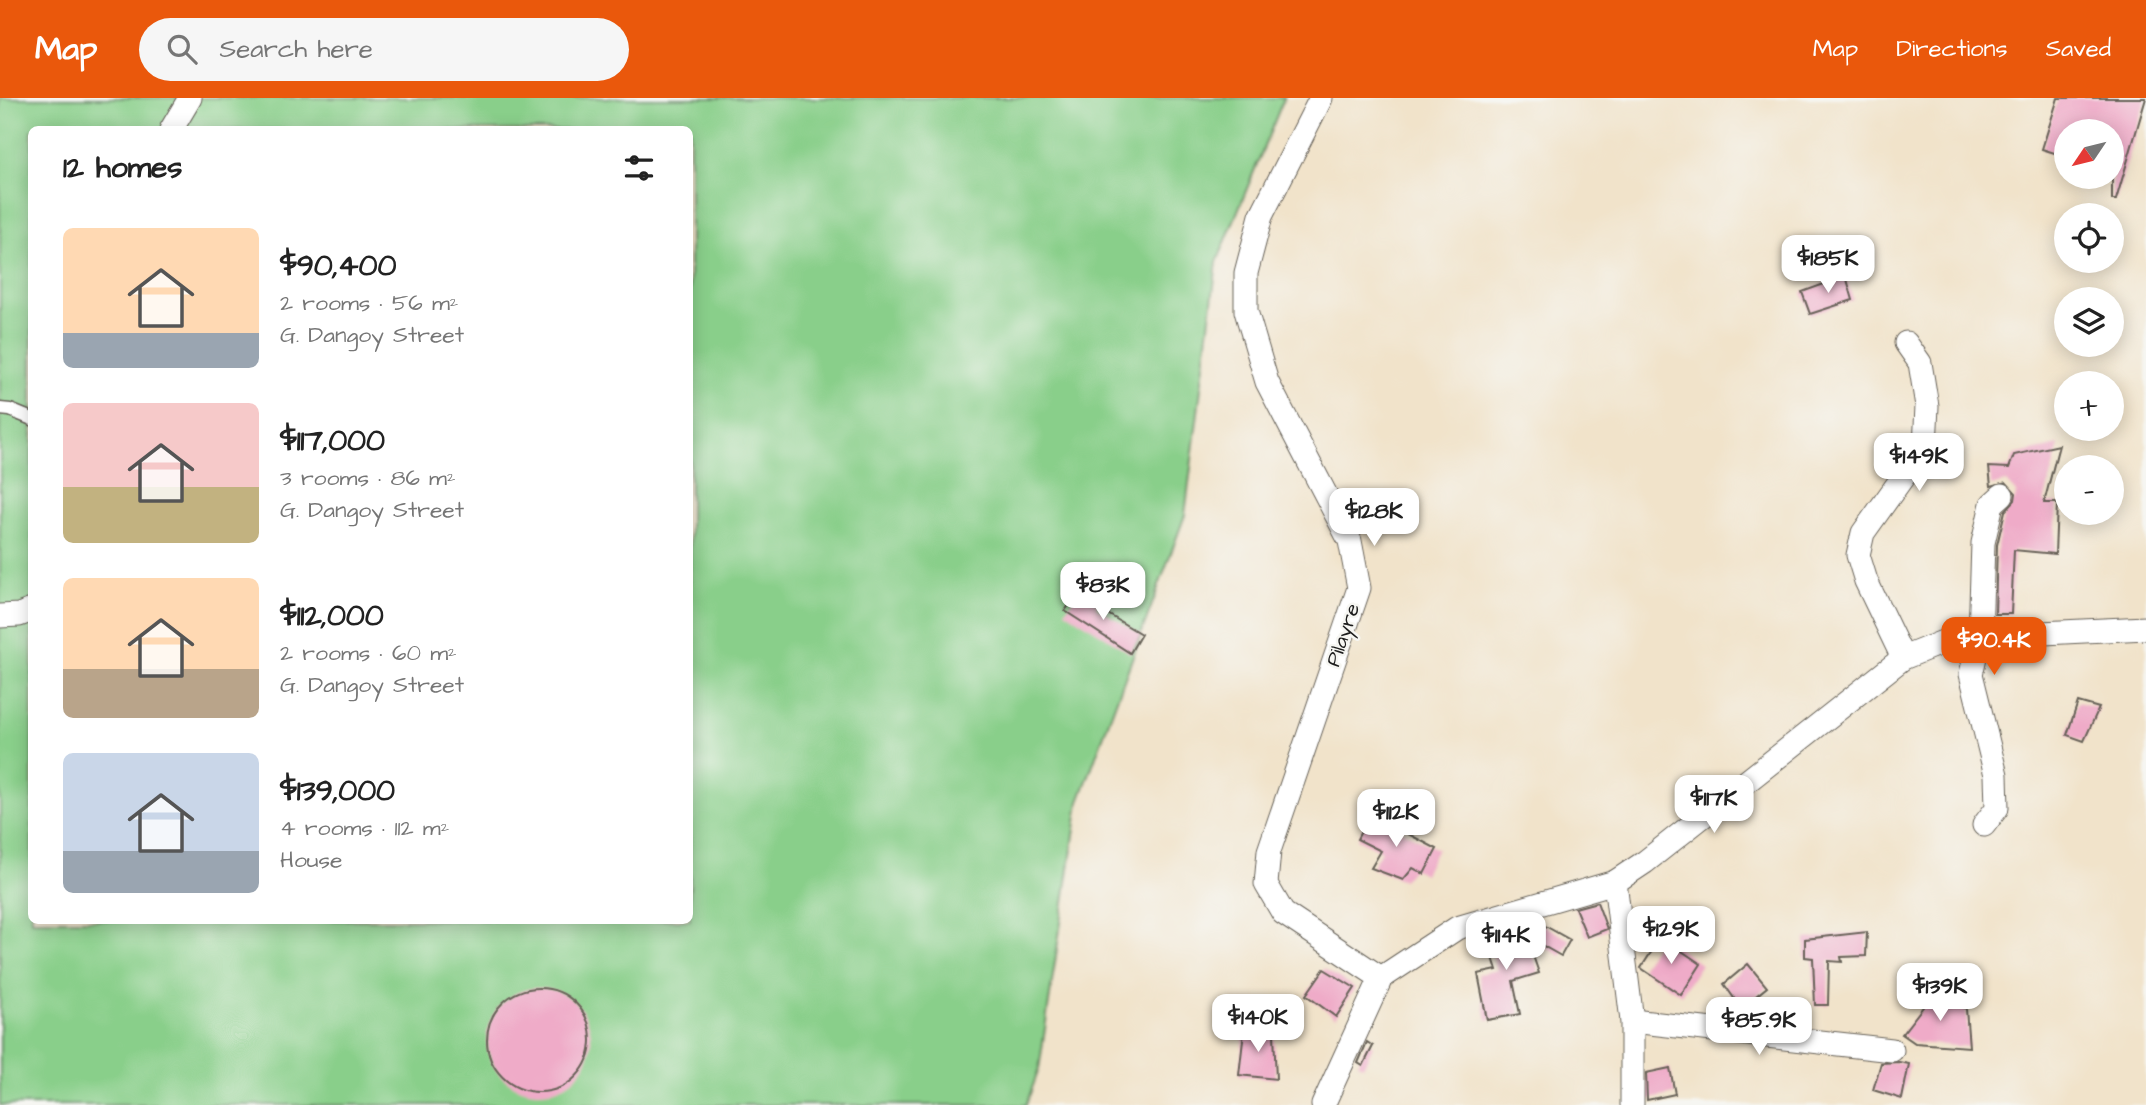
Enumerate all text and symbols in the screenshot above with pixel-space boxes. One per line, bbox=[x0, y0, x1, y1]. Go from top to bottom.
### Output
search box bbox=[139, 18, 629, 81]
text: Map bbox=[35, 26, 97, 72]
icon: search bbox=[163, 30, 201, 68]
text: Search here bbox=[219, 31, 373, 67]
text: Map bbox=[1813, 32, 1858, 66]
text: Directions bbox=[1896, 32, 2008, 66]
text: Saved bbox=[2046, 32, 2111, 66]
north arrow bbox=[2054, 119, 2124, 189]
map controls bbox=[2054, 119, 2124, 525]
text: 12 homes bbox=[63, 147, 182, 189]
icon: filters bbox=[620, 149, 658, 187]
button: locate bbox=[2054, 203, 2124, 273]
pin: $185K bbox=[1779, 236, 1877, 295]
text: $185K bbox=[1798, 242, 1858, 274]
text: $90,400 bbox=[280, 245, 396, 287]
icon: home bbox=[119, 256, 203, 340]
text: 2 rooms · 56 m² bbox=[280, 287, 458, 319]
button: layers bbox=[2054, 287, 2124, 357]
text: G. Dangoy Street bbox=[280, 319, 464, 351]
button: + bbox=[2054, 371, 2124, 441]
text: $117,000 bbox=[280, 420, 385, 462]
icon: home bbox=[119, 431, 203, 515]
pin: $149K bbox=[1870, 434, 1968, 493]
text: $149K bbox=[1890, 440, 1948, 472]
button: − bbox=[2054, 455, 2124, 525]
text: 3 rooms · 86 m² bbox=[280, 462, 456, 494]
pin: $128K bbox=[1325, 489, 1423, 548]
text: G. Dangoy Street bbox=[280, 494, 464, 526]
text: $128K bbox=[1345, 495, 1403, 527]
pin: $83K bbox=[1062, 562, 1144, 622]
text: $83K bbox=[1076, 569, 1130, 601]
text: $112,000 bbox=[280, 595, 384, 637]
street label: Pilayre bbox=[1319, 600, 1369, 671]
icon: home bbox=[119, 606, 203, 690]
pin: $90.4K bbox=[1937, 618, 2051, 677]
text: $90.4K bbox=[1957, 624, 2031, 656]
text: 2 rooms · 60 m² bbox=[280, 637, 457, 669]
text: G. Dangoy Street bbox=[280, 669, 464, 701]
text: $139,000 bbox=[280, 770, 395, 812]
pin: $117K bbox=[1665, 776, 1763, 835]
icon: home bbox=[119, 781, 203, 865]
text: $117K bbox=[1691, 782, 1737, 814]
pin: $112K bbox=[1347, 790, 1445, 849]
text: $112K bbox=[1373, 796, 1419, 828]
text: 4 rooms · 112 m² bbox=[280, 812, 449, 844]
text: House bbox=[280, 844, 343, 876]
pin: $129K bbox=[1622, 906, 1720, 966]
pin: $114K bbox=[1457, 912, 1555, 972]
text: $129K bbox=[1643, 913, 1699, 945]
text: $114K bbox=[1482, 919, 1530, 951]
pin: $139K bbox=[1891, 964, 1989, 1023]
text: $139K bbox=[1913, 970, 1967, 1002]
pin: $140K bbox=[1209, 995, 1307, 1054]
pin: $85.9K bbox=[1702, 998, 1816, 1057]
text: $140K bbox=[1228, 1001, 1288, 1033]
text: $85.9K bbox=[1722, 1004, 1796, 1036]

